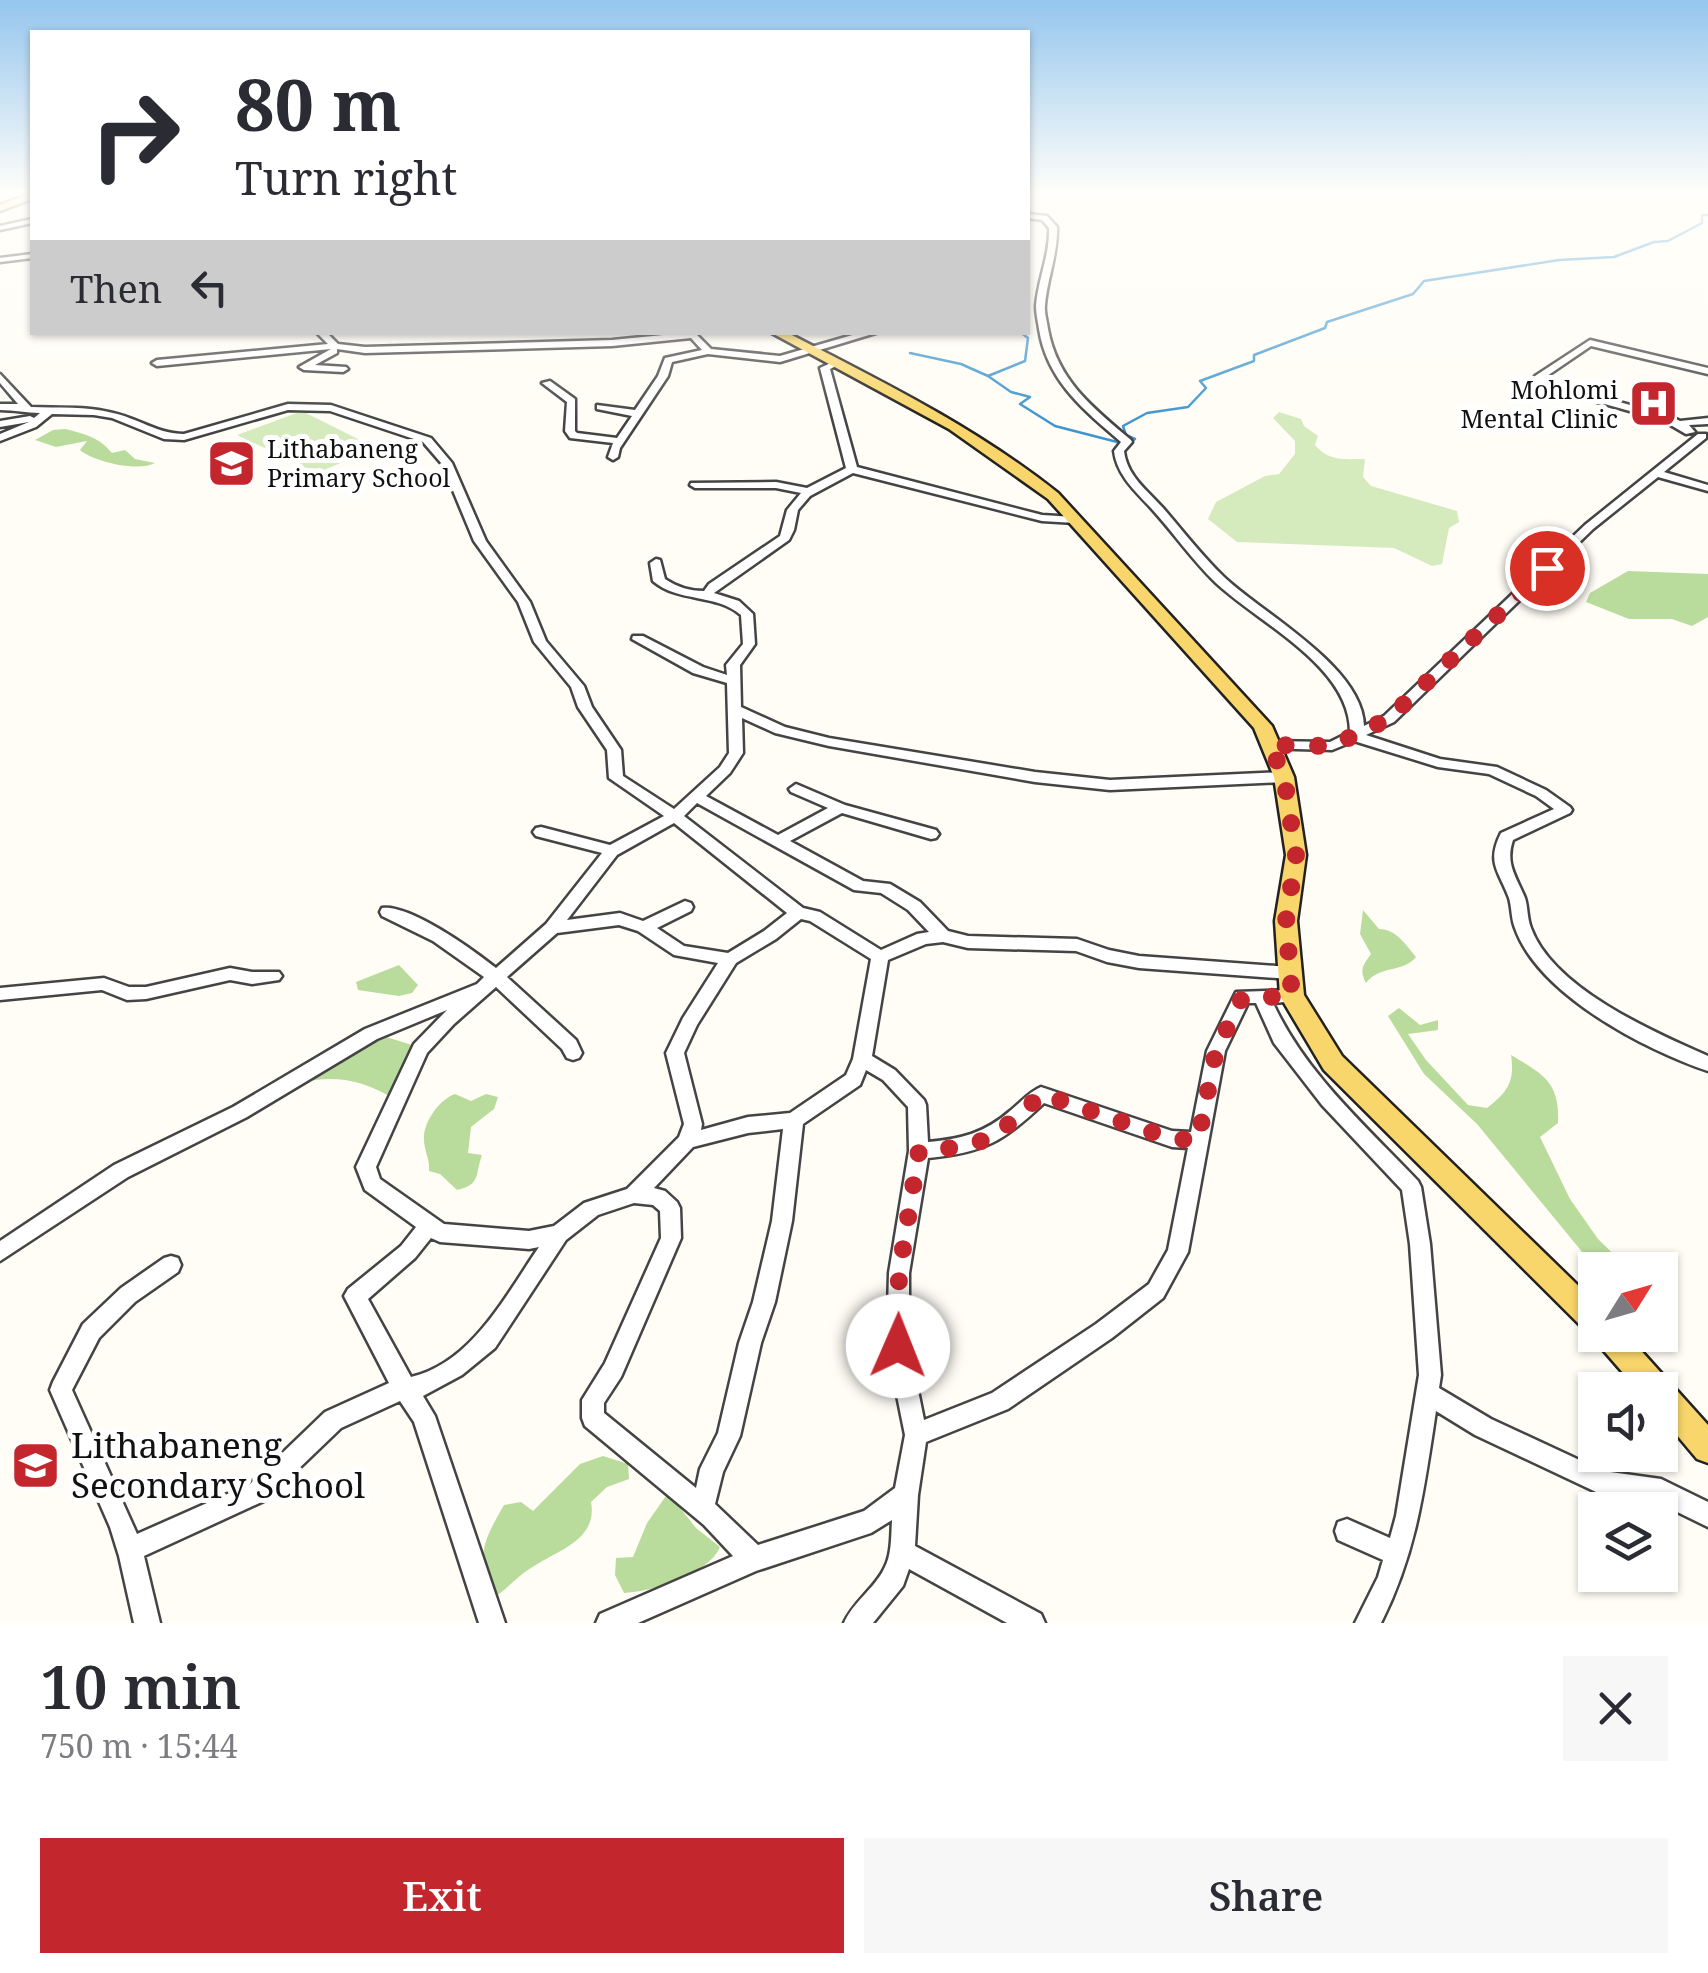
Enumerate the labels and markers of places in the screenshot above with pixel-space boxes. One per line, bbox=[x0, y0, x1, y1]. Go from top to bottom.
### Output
place label: Mohlomi Mental Clinic bbox=[1460, 372, 1618, 435]
hospital icon: Mohlomi Mental Clinic bbox=[1627, 378, 1679, 430]
place label: Lithabaneng Primary School bbox=[267, 431, 451, 494]
school or university icon: Lithabaneng Primary School bbox=[206, 437, 258, 489]
pin bbox=[1505, 526, 1590, 611]
place label: Lithabaneng Secondary School bbox=[71, 1421, 365, 1508]
school or university icon: Lithabaneng Secondary School bbox=[10, 1440, 62, 1492]

